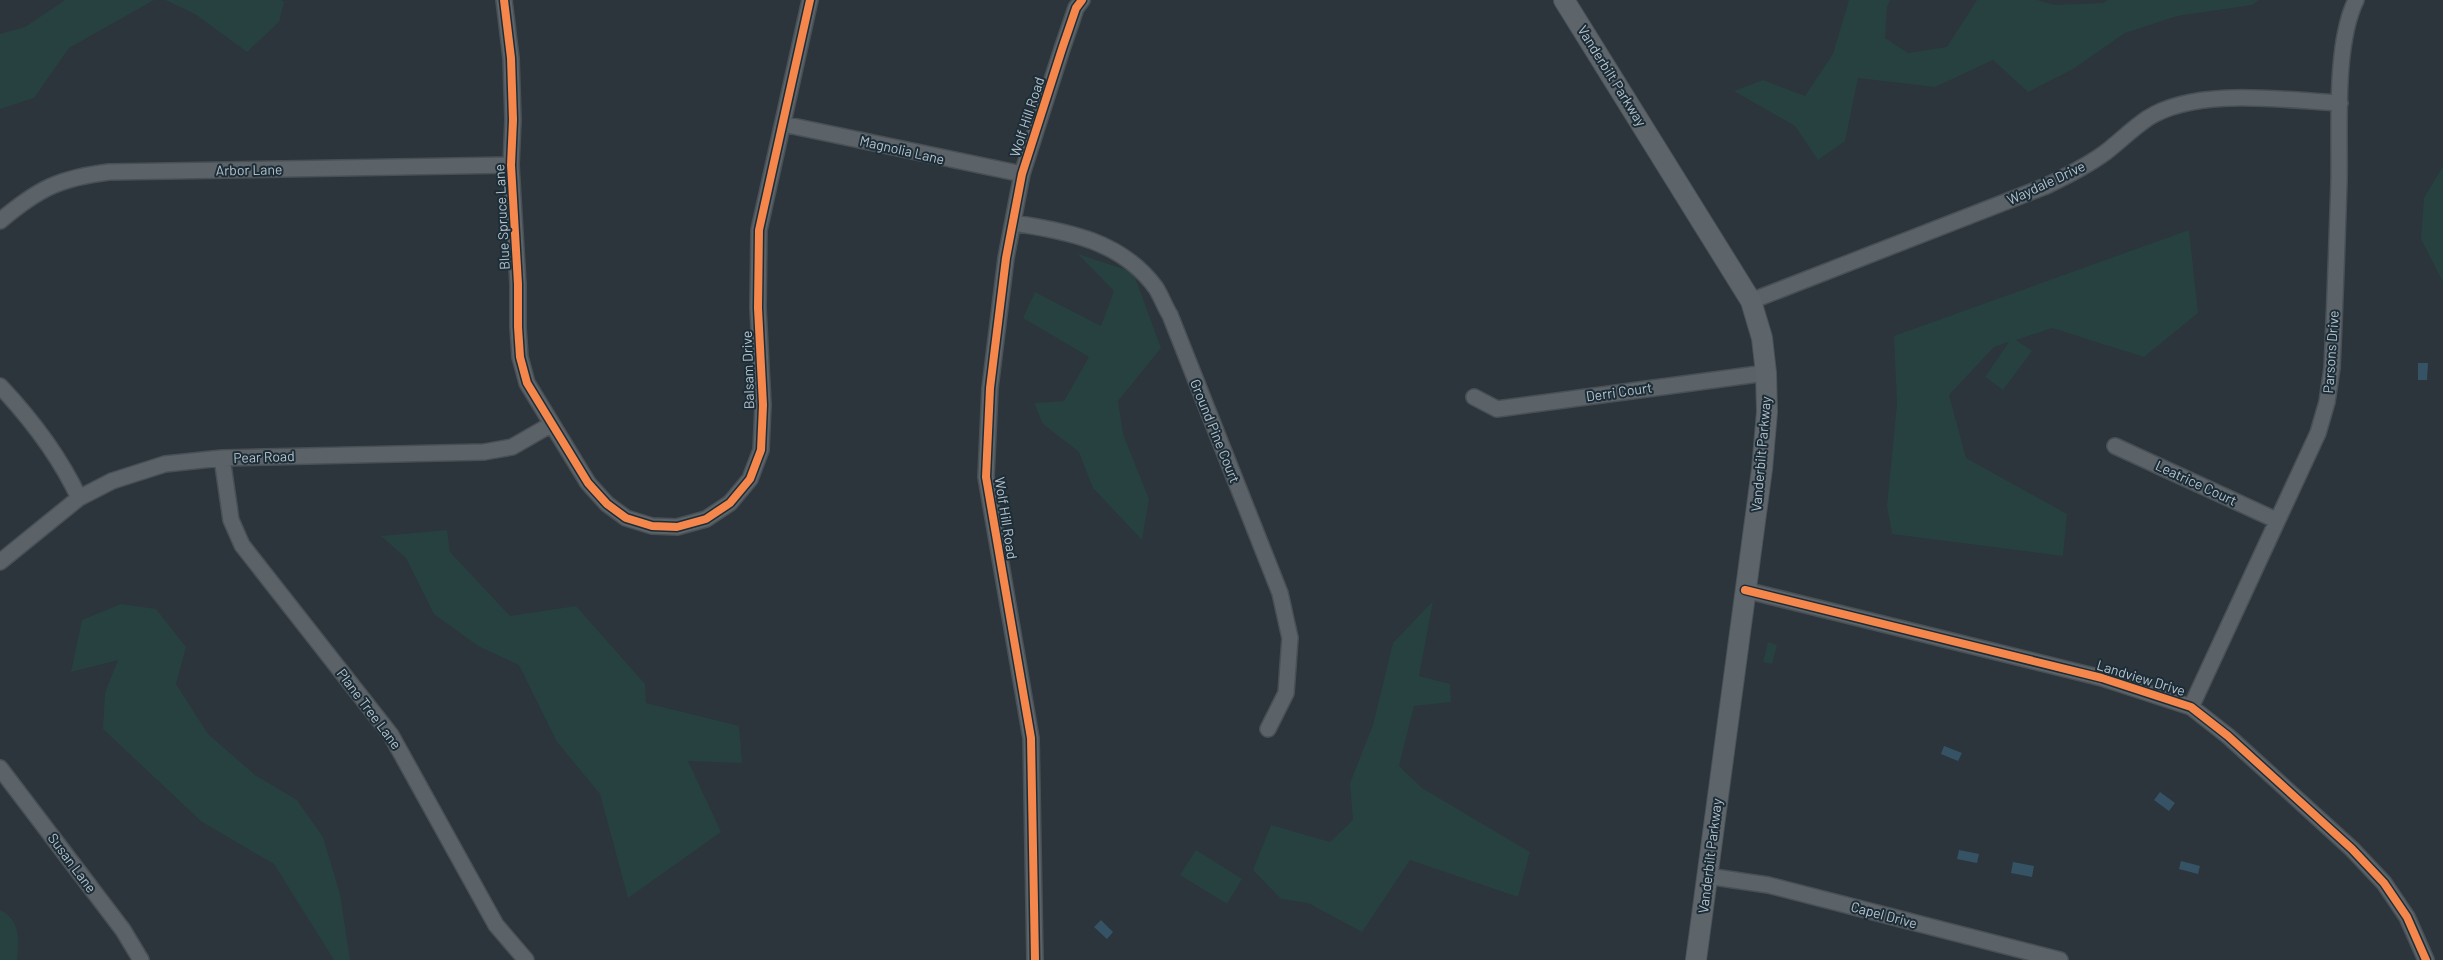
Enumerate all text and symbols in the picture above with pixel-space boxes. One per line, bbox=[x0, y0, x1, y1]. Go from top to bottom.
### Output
street label: Vanderbilt Parkway bbox=[1575, 22, 1651, 130]
street label: Wolf Hill Road bbox=[1006, 75, 1047, 159]
street label: Magnolia Lane bbox=[858, 132, 946, 168]
street label: Waydale Drive bbox=[2004, 157, 2088, 208]
street label: Arbor Lane bbox=[216, 160, 282, 179]
street label: Blue Spruce Lane bbox=[490, 164, 513, 270]
street label: Parsons Drive bbox=[2319, 310, 2342, 394]
street label: Balsam Drive bbox=[738, 330, 757, 410]
street label: Ground Pine Court bbox=[1187, 377, 1244, 485]
street label: Derri Court bbox=[1585, 378, 1653, 405]
street label: Vanderbilt Parkway bbox=[1747, 395, 1774, 512]
street label: Pear Road bbox=[233, 447, 295, 466]
street label: Leatrice Court bbox=[2153, 456, 2240, 509]
street label: Wolf Hill Road bbox=[992, 476, 1021, 560]
street label: Landview Drive bbox=[2095, 656, 2188, 699]
street label: Plane Tree Lane bbox=[334, 665, 405, 752]
street label: Vanderbilt Parkway bbox=[1694, 797, 1725, 914]
street label: Susan Lane bbox=[45, 830, 100, 896]
street label: Capel Drive bbox=[1849, 898, 1919, 932]

